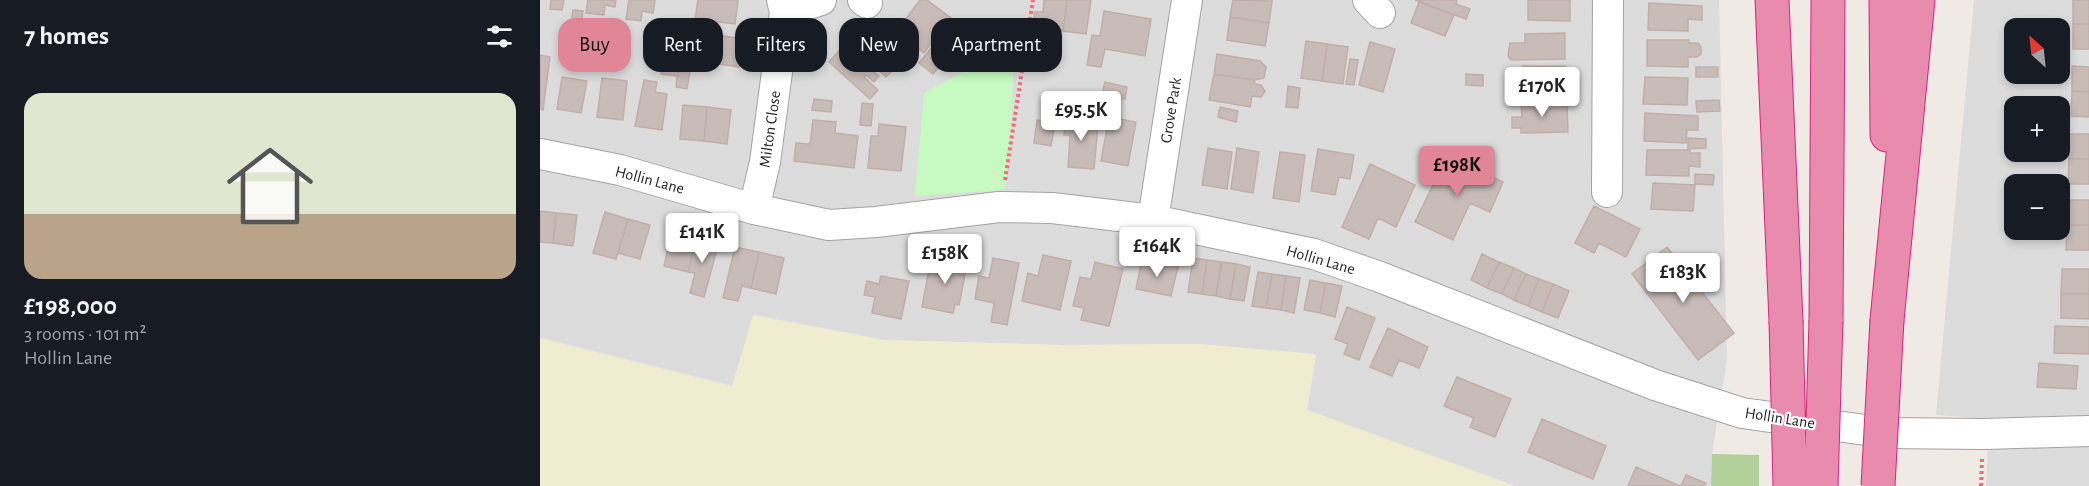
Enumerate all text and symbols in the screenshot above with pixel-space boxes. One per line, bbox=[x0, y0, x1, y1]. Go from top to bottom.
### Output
chip: Buy bbox=[558, 18, 631, 72]
chip: Rent bbox=[643, 18, 723, 72]
chip: Filters bbox=[735, 18, 827, 72]
chip: New bbox=[839, 18, 919, 72]
chip: Apartment bbox=[931, 18, 1062, 72]
north arrow bbox=[2004, 18, 2070, 84]
map controls bbox=[2004, 18, 2070, 240]
icon: filters bbox=[483, 20, 516, 53]
text: 7 homes bbox=[24, 23, 109, 49]
pin: £170K bbox=[1500, 67, 1584, 118]
street label: Grove Park bbox=[1158, 76, 1184, 144]
text: £170K bbox=[1519, 76, 1565, 96]
street label: Milton Close bbox=[757, 90, 783, 169]
pin: £95.5K bbox=[1032, 91, 1130, 142]
button: + bbox=[2004, 96, 2070, 162]
text: £95.5K bbox=[1055, 100, 1107, 120]
icon: home bbox=[216, 132, 324, 240]
pin: £198K bbox=[1415, 146, 1499, 197]
text: £198K bbox=[1433, 155, 1481, 175]
street label: Hollin Lane bbox=[614, 163, 686, 197]
button: − bbox=[2004, 174, 2070, 240]
pin: £141K bbox=[660, 213, 744, 264]
text: £141K bbox=[679, 222, 725, 242]
pin: £164K bbox=[1115, 227, 1199, 278]
pin: £158K bbox=[903, 234, 987, 285]
text: £164K bbox=[1133, 236, 1181, 256]
text: £158K bbox=[922, 243, 968, 263]
street label: Hollin Lane bbox=[1285, 243, 1357, 277]
pin: £183K bbox=[1641, 253, 1725, 304]
text: £183K bbox=[1660, 262, 1706, 282]
text: £198,000 bbox=[24, 293, 117, 319]
text: 3 rooms · 101 m² bbox=[24, 324, 147, 344]
text: Hollin Lane bbox=[24, 348, 112, 368]
street label: Hollin Lane bbox=[1744, 405, 1816, 431]

